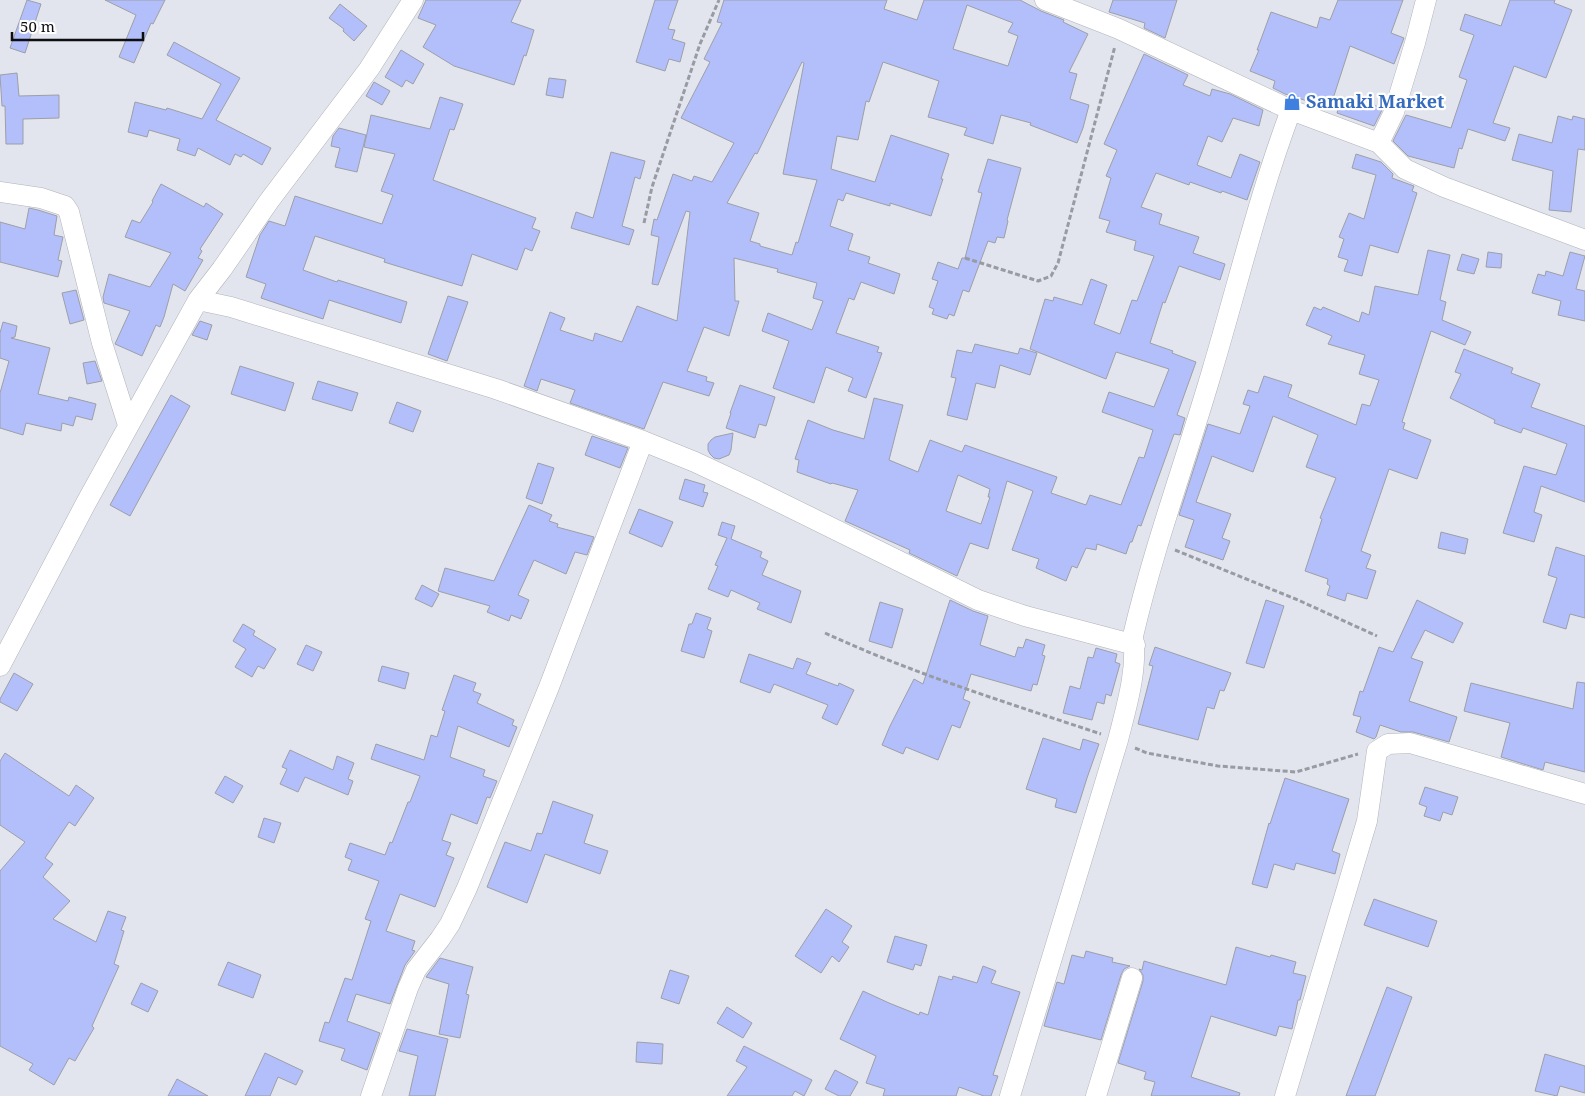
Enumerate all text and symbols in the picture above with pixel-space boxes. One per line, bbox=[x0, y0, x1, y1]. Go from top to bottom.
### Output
scale bar bbox=[12, 10, 144, 42]
text: 50 m bbox=[20, 16, 55, 36]
place label: Samaki Market bbox=[1306, 89, 1444, 113]
shop icon: Samaki Market bbox=[1282, 92, 1302, 112]

